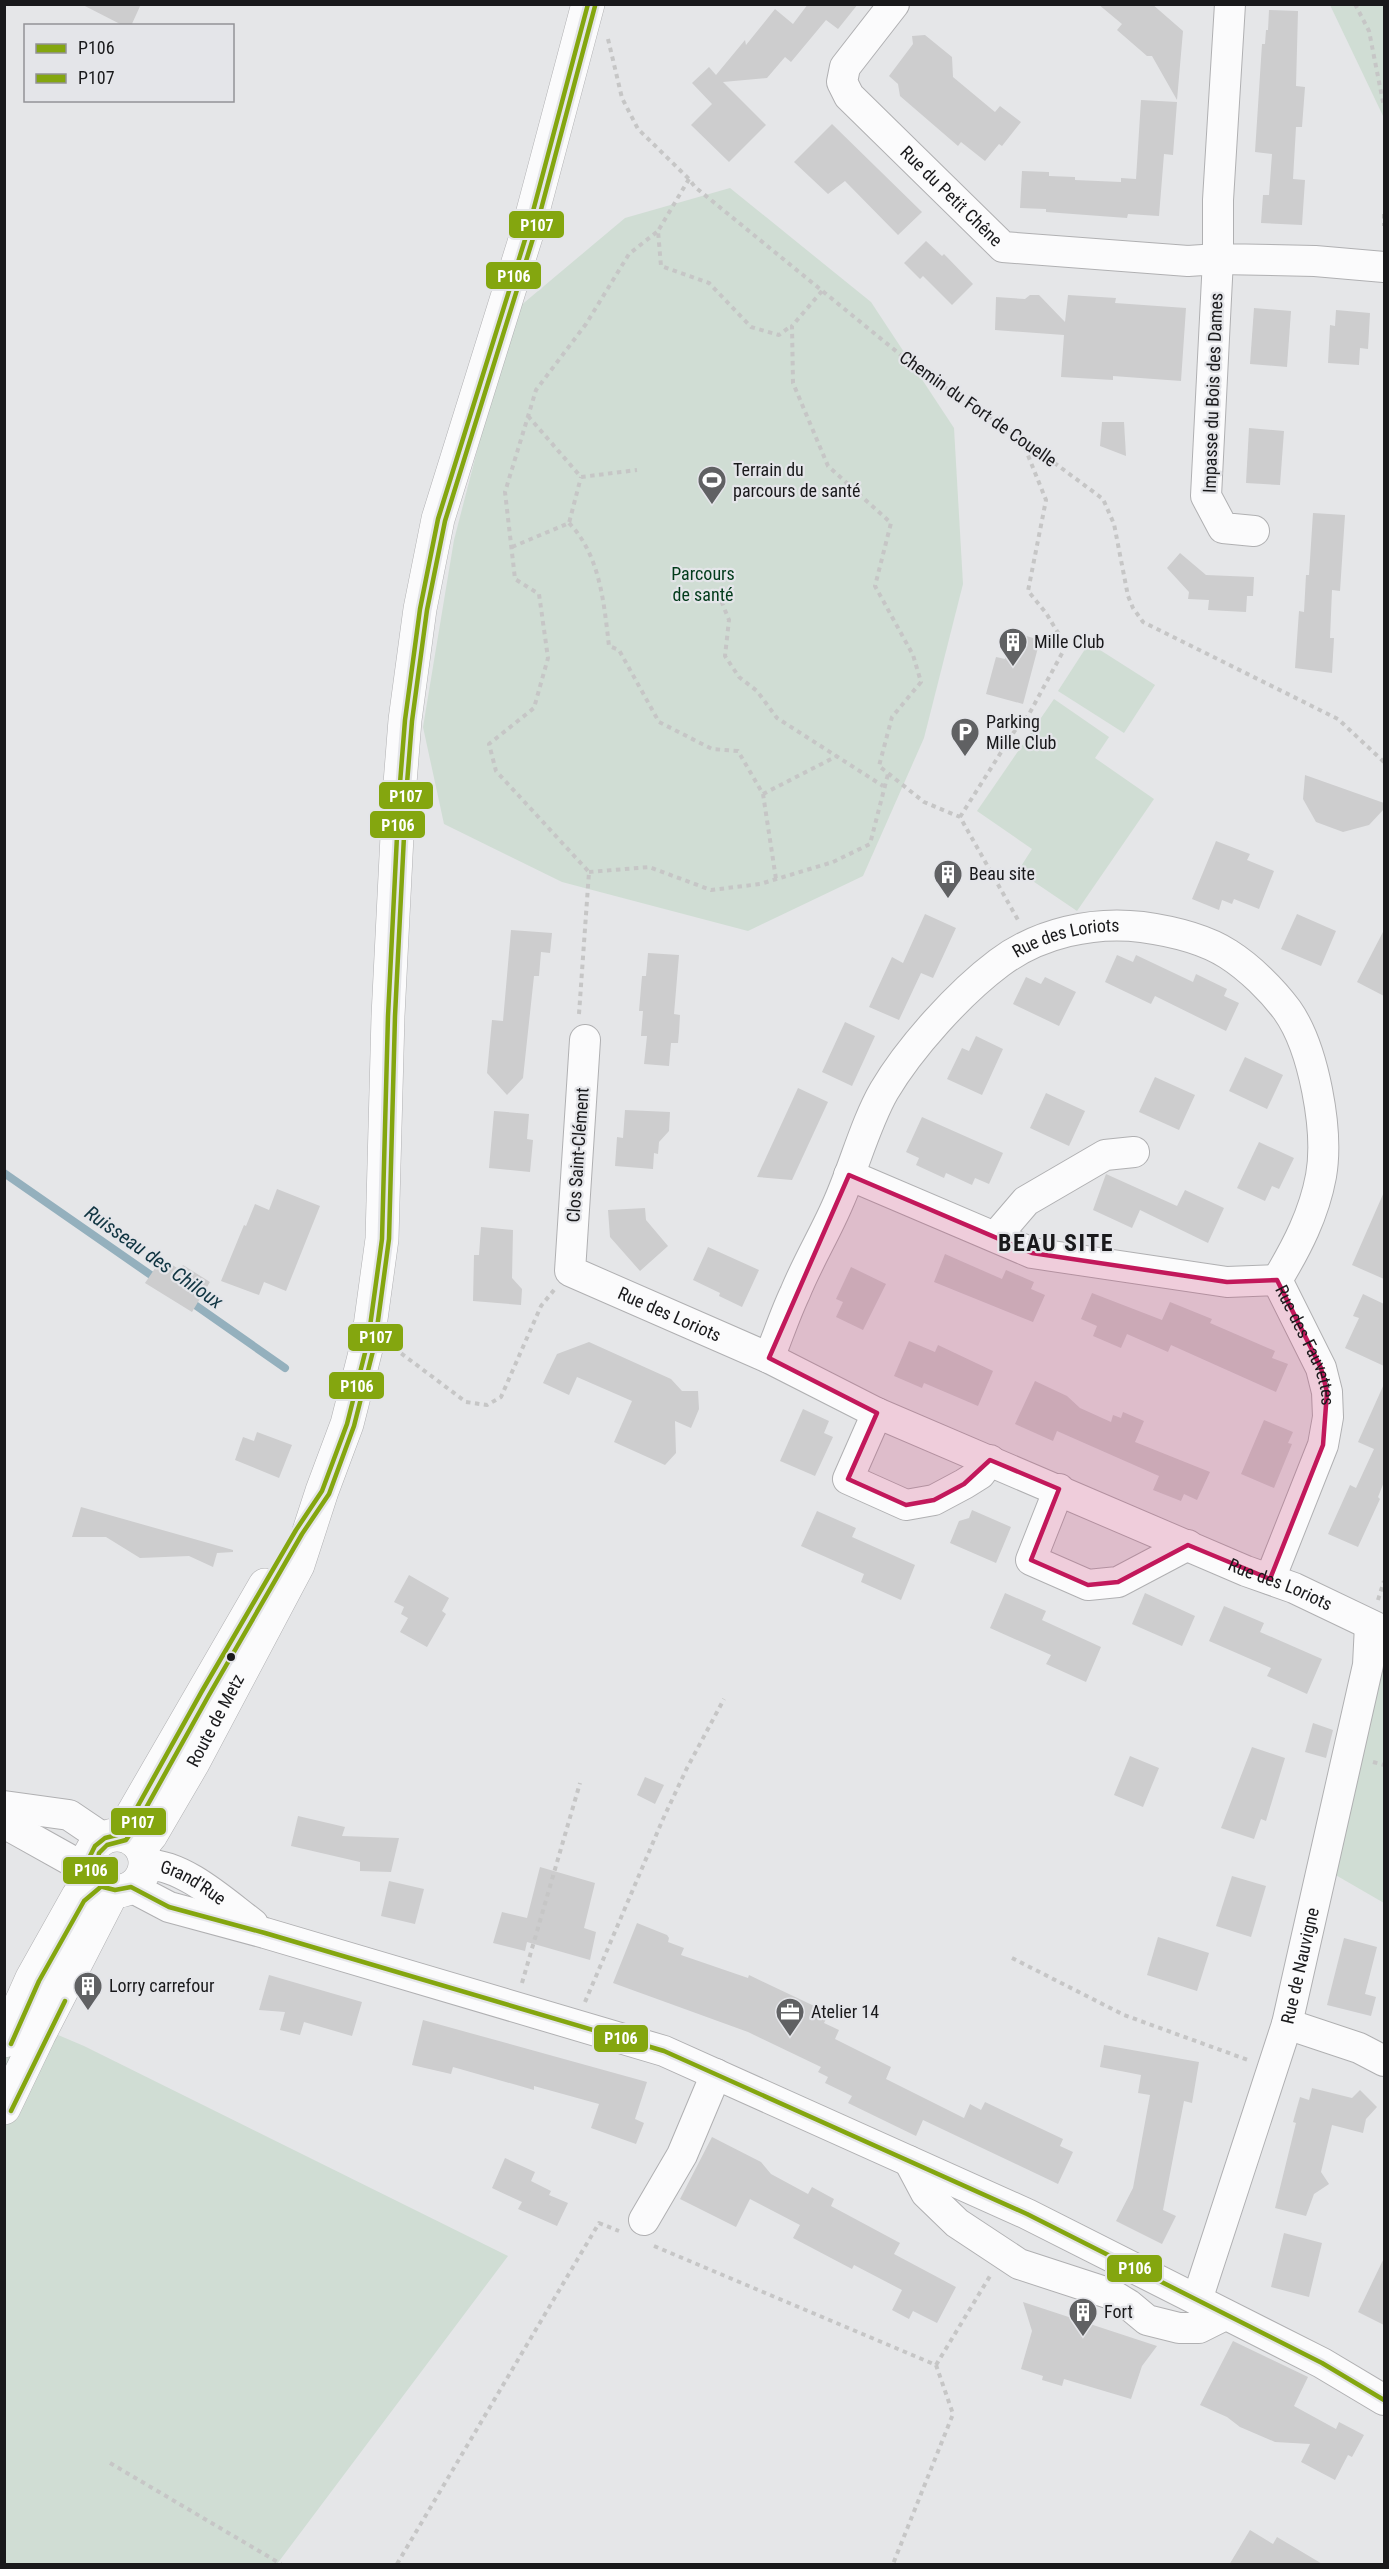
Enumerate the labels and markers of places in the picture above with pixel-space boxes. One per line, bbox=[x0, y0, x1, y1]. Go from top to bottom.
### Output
place label: Terrain du parcours de santé bbox=[733, 459, 861, 501]
sports icon: Terrain du parcours de santé bbox=[696, 464, 728, 506]
building icon: Mille Club bbox=[997, 626, 1029, 668]
place label: Mille Club bbox=[1034, 631, 1105, 652]
place label: Parking Mille Club bbox=[986, 711, 1057, 753]
parking icon: Parking Mille Club bbox=[949, 716, 981, 758]
building icon: Beau site bbox=[932, 858, 964, 900]
place label: Beau site bbox=[969, 863, 1035, 884]
unlabelled marker bbox=[225, 1651, 237, 1663]
building icon: Lorry carrefour bbox=[72, 1970, 104, 2012]
place label: Lorry carrefour bbox=[109, 1975, 215, 1996]
office icon: Atelier 14 bbox=[774, 1996, 806, 2038]
place label: Atelier 14 bbox=[811, 2001, 879, 2022]
building icon: Fort bbox=[1067, 2296, 1099, 2338]
place label: Fort bbox=[1104, 2301, 1133, 2322]

